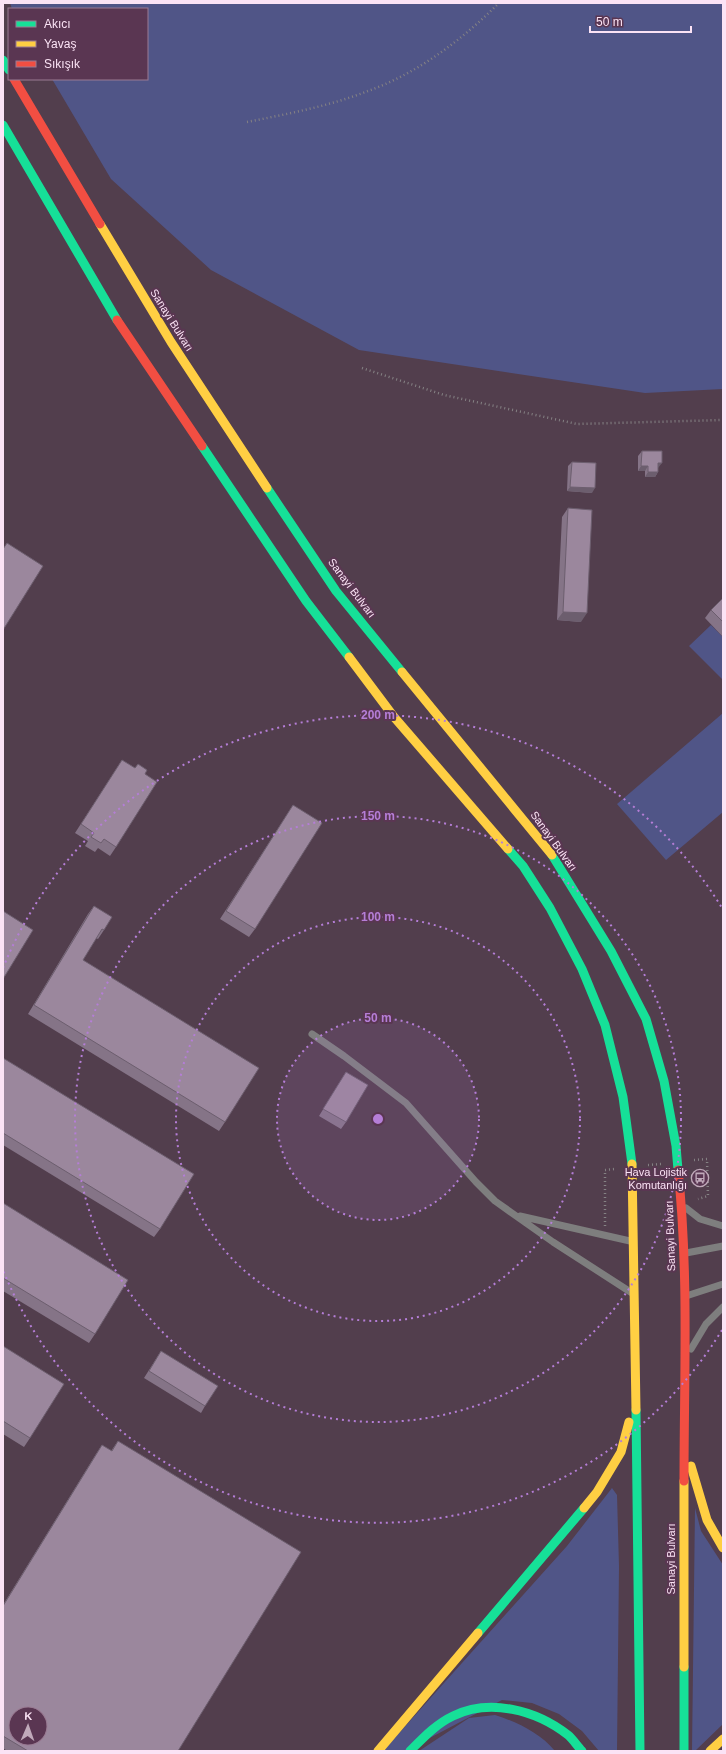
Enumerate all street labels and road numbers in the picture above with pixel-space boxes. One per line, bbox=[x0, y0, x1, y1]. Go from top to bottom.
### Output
street label: Sanayi Bulvarı bbox=[148, 287, 196, 353]
street label: Sanayi Bulvarı bbox=[326, 556, 378, 620]
street label: Sanayi Bulvarı bbox=[528, 809, 580, 873]
street label: Sanayi Bulvarı bbox=[663, 1200, 677, 1272]
street label: Sanayi Bulvarı bbox=[665, 1524, 677, 1594]

